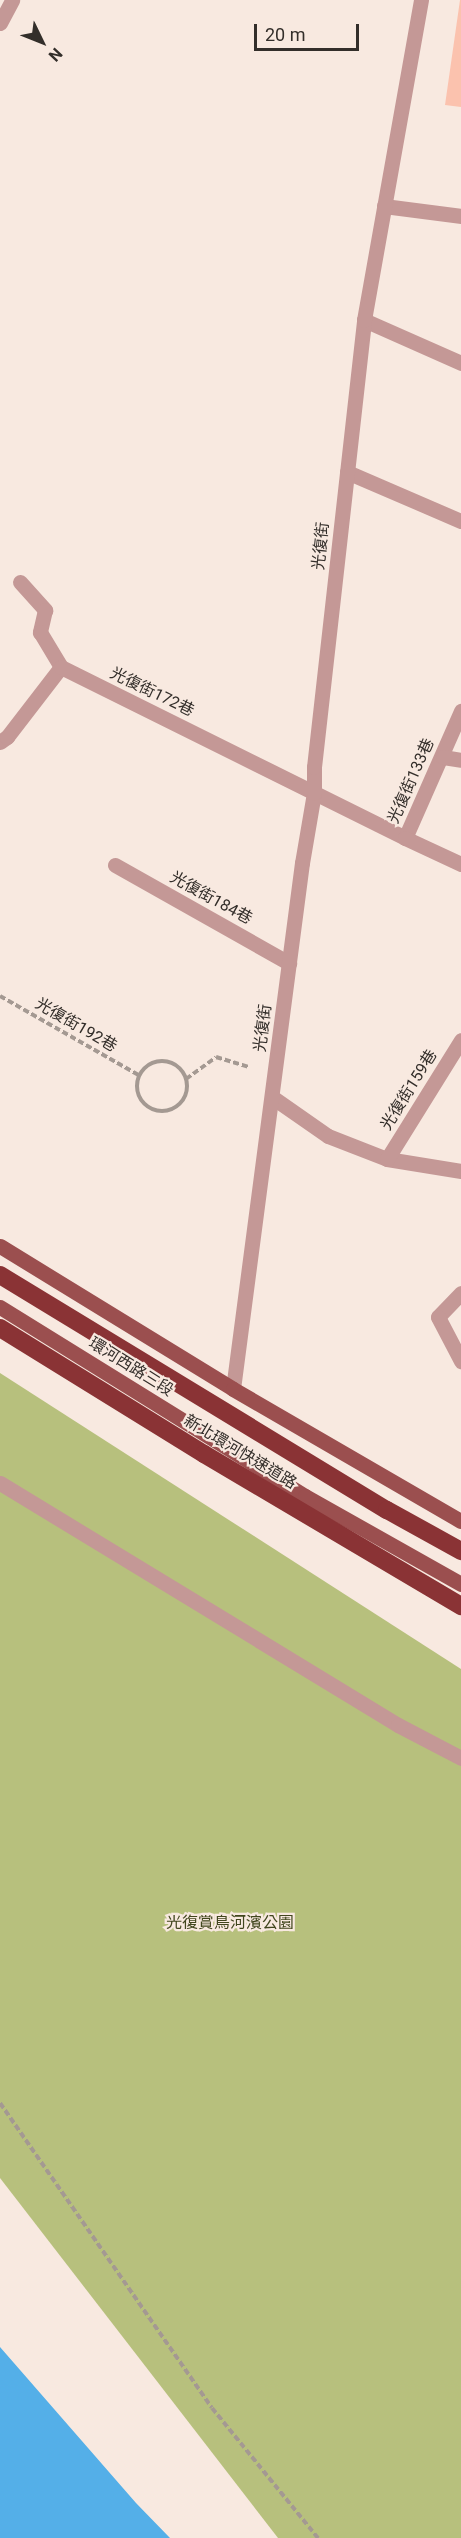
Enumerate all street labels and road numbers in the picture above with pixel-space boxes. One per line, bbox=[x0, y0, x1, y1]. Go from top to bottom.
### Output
street label: 光復街 bbox=[309, 521, 333, 571]
street label: 光復街172巷 bbox=[107, 663, 197, 721]
street label: 光復街133巷 bbox=[384, 736, 438, 826]
street label: 光復街184巷 bbox=[167, 868, 255, 928]
street label: 光復街192巷 bbox=[32, 994, 120, 1056]
street label: 光復街 bbox=[251, 1003, 275, 1053]
street label: 光復街159巷 bbox=[377, 1046, 441, 1134]
street label: 環河西路三段 bbox=[85, 1333, 177, 1401]
street label: 新北環河快速道路 bbox=[180, 1411, 300, 1493]

